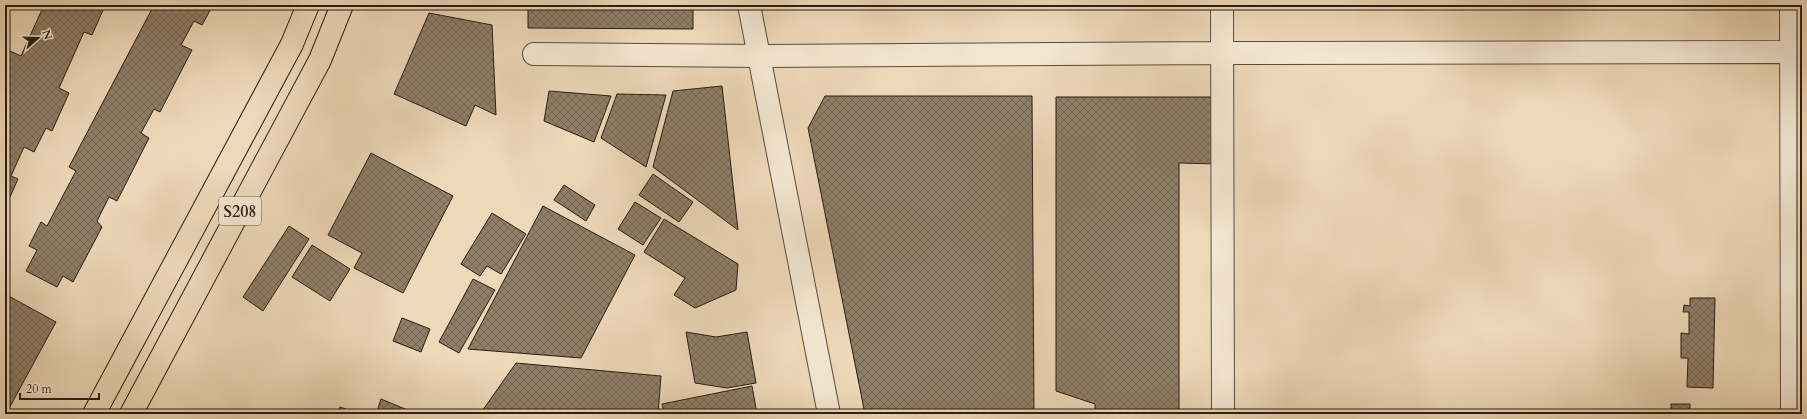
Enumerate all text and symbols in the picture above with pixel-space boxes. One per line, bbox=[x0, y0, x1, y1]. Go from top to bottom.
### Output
north arrow bbox=[18, 18, 58, 58]
text: N bbox=[38, 28, 56, 42]
road number: S208 bbox=[219, 197, 261, 225]
scale bar bbox=[20, 375, 99, 401]
text: 20 m bbox=[26, 381, 53, 397]

